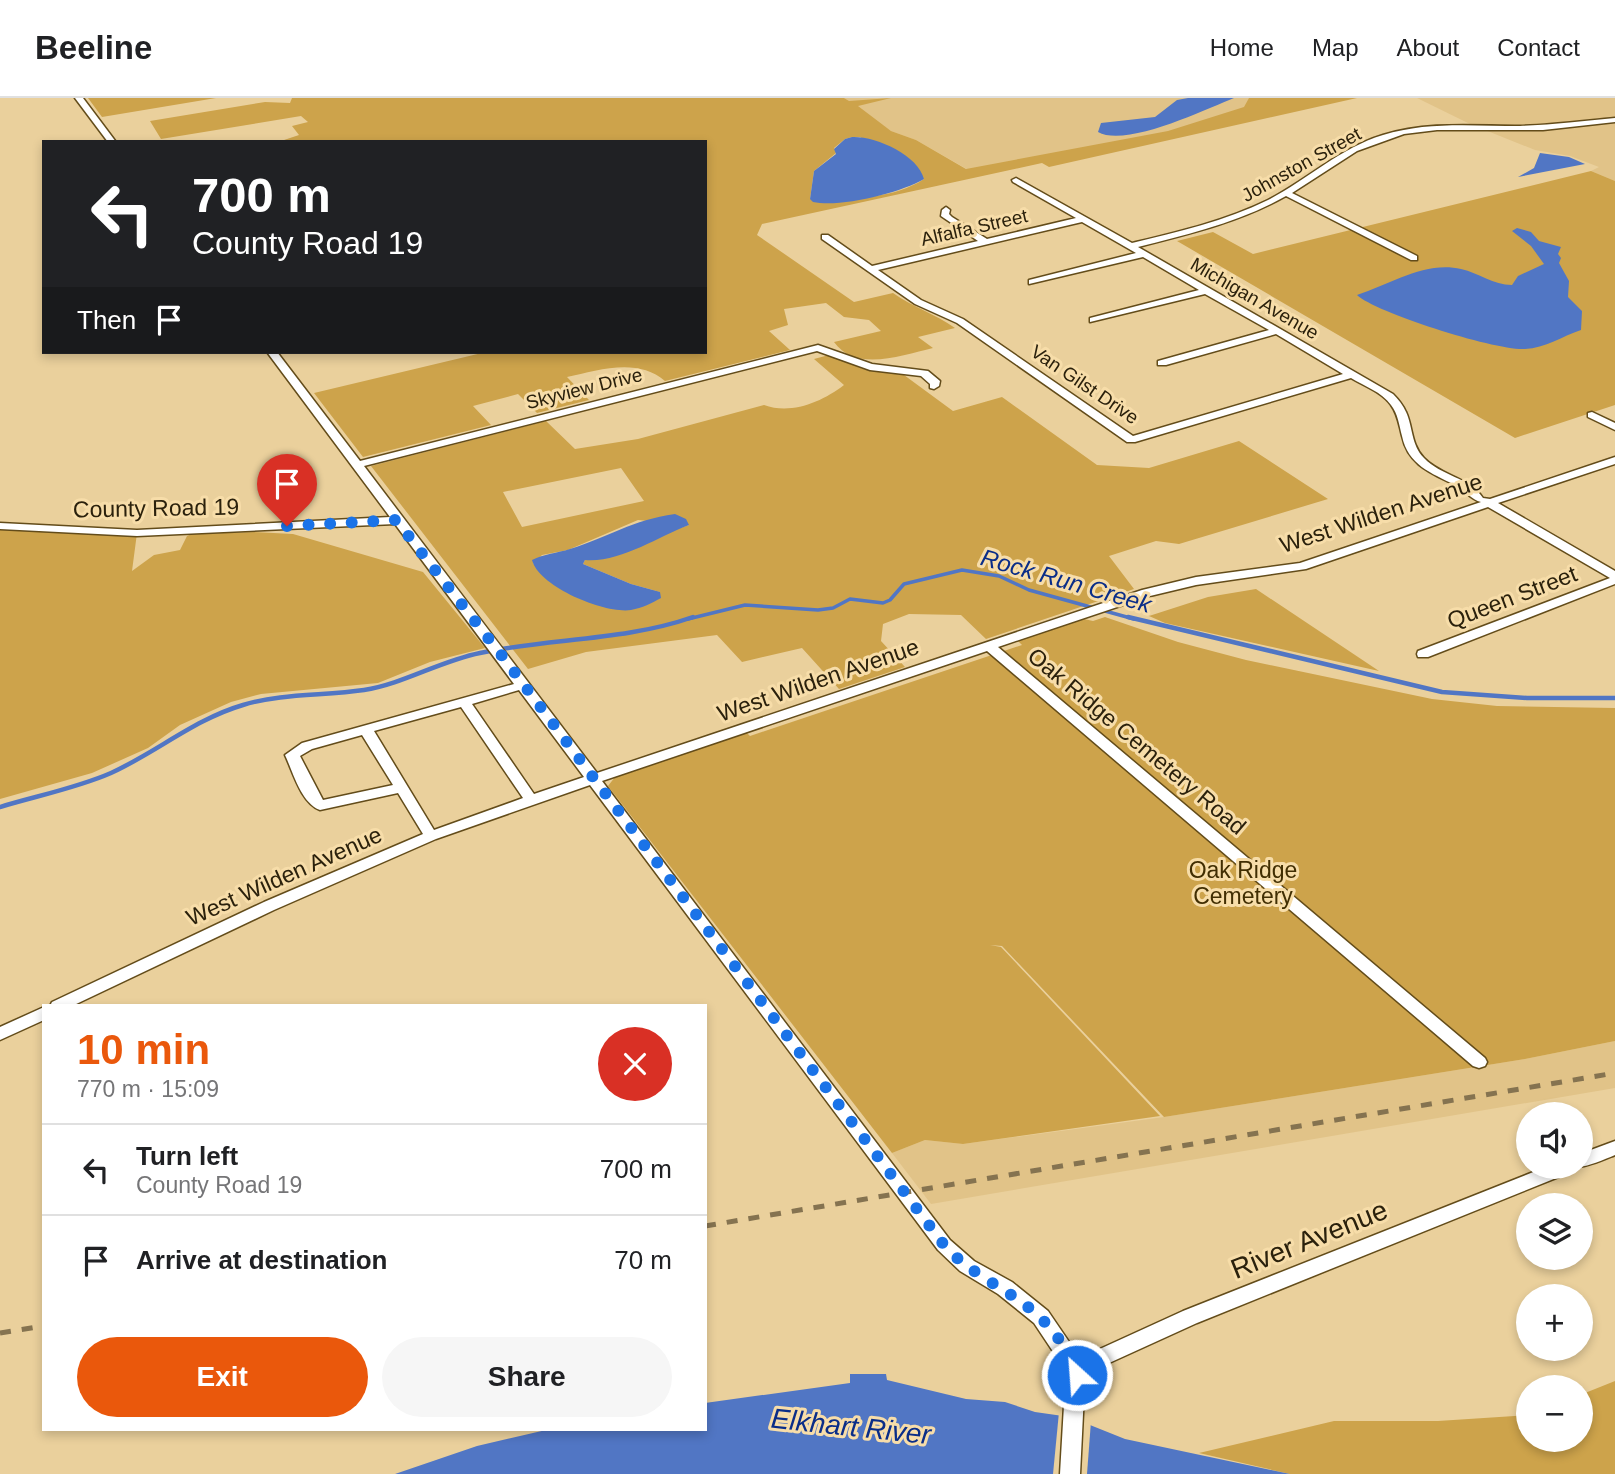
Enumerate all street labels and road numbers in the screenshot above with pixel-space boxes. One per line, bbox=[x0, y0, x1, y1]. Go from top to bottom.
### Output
street label: Johnston Street bbox=[1238, 123, 1365, 206]
street label: Alfalfa Street bbox=[919, 205, 1030, 250]
street label: Michigan Avenue bbox=[1187, 253, 1323, 344]
street label: Van Gilst Drive bbox=[1027, 341, 1143, 428]
street label: Skyview Drive bbox=[524, 364, 645, 413]
street label: West Wilden Avenue bbox=[1276, 468, 1486, 558]
street label: County Road 19 bbox=[73, 494, 239, 522]
street label: Queen Street bbox=[1443, 560, 1581, 634]
street label: West Wilden Avenue bbox=[714, 633, 922, 727]
street label: Oak Ridge Cemetery Road bbox=[1023, 642, 1251, 840]
street label: West Wilden Avenue bbox=[182, 821, 386, 931]
street label: River Avenue bbox=[1226, 1194, 1392, 1285]

